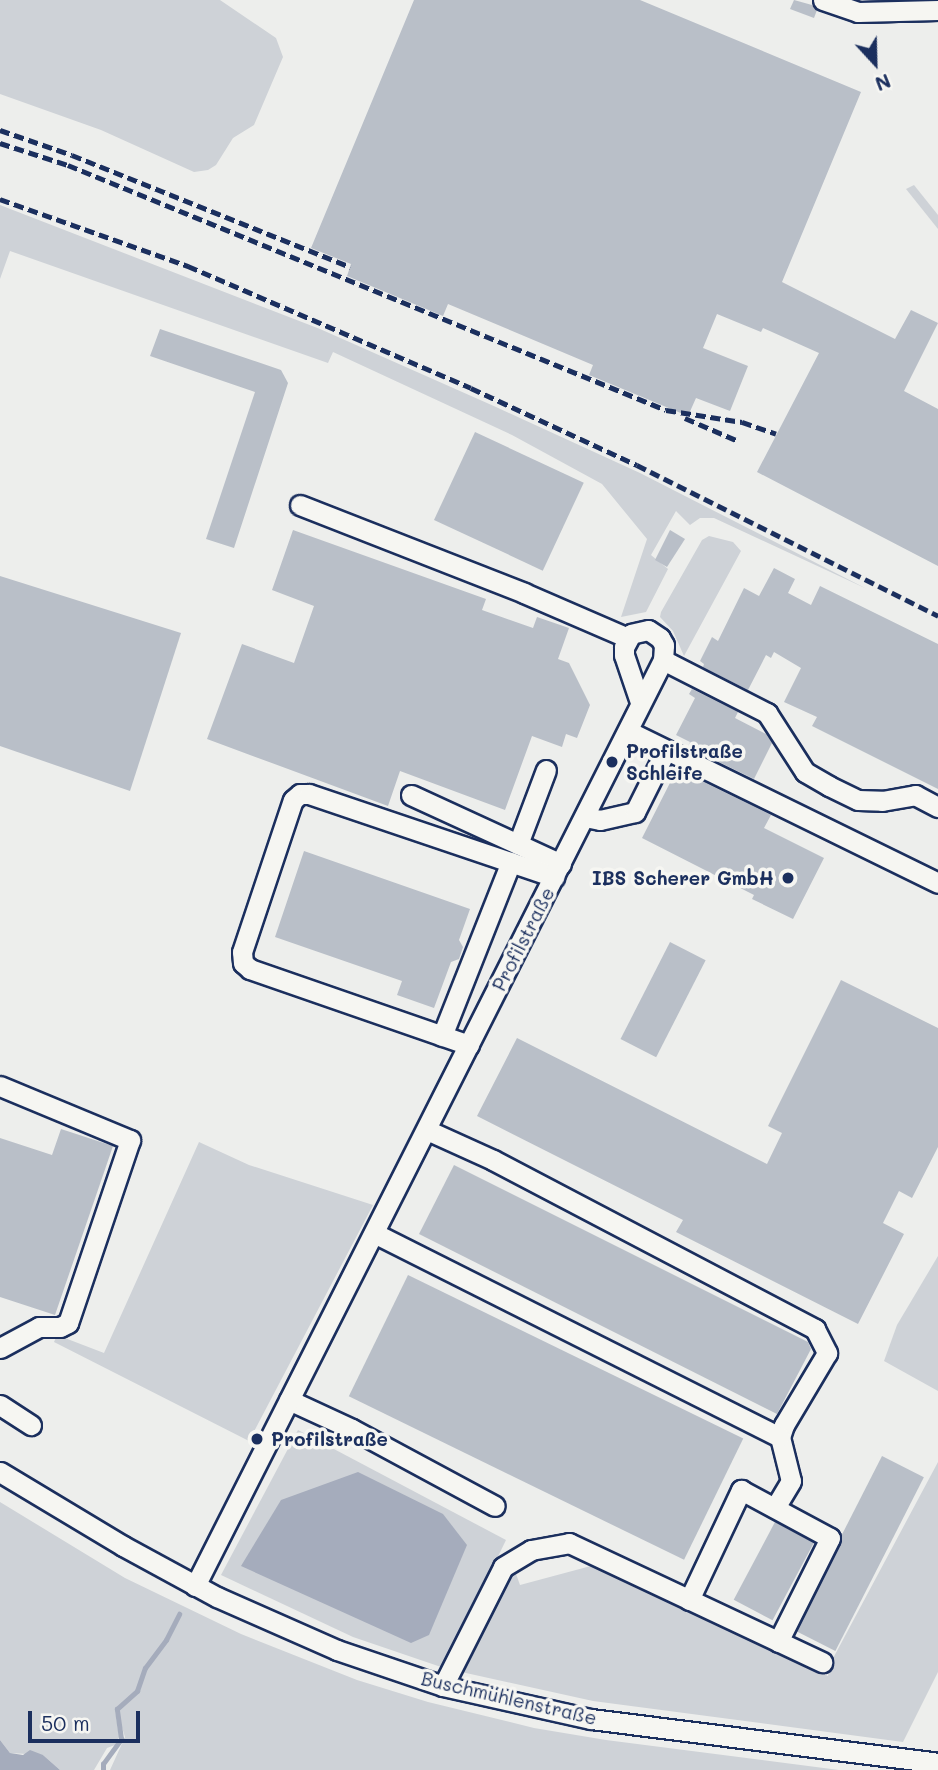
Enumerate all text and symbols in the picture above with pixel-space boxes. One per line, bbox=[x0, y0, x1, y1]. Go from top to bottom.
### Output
north arrow bbox=[840, 28, 910, 98]
text: N bbox=[872, 69, 894, 97]
place label: Profilstraße Schleife bbox=[626, 740, 743, 784]
marker: Profilstraße Schleife bbox=[604, 754, 620, 770]
place label: IBS Scherer GmbH bbox=[592, 867, 774, 889]
marker: IBS Scherer GmbH bbox=[780, 870, 796, 886]
street label: Profilstraße bbox=[487, 883, 559, 995]
place label: Profilstraße bbox=[271, 1428, 388, 1450]
marker: Profilstraße bbox=[249, 1431, 265, 1447]
street label: Buschmühlenstraße bbox=[419, 1667, 599, 1729]
scale bar bbox=[32, 1696, 144, 1740]
text: 50 m bbox=[41, 1709, 90, 1736]

